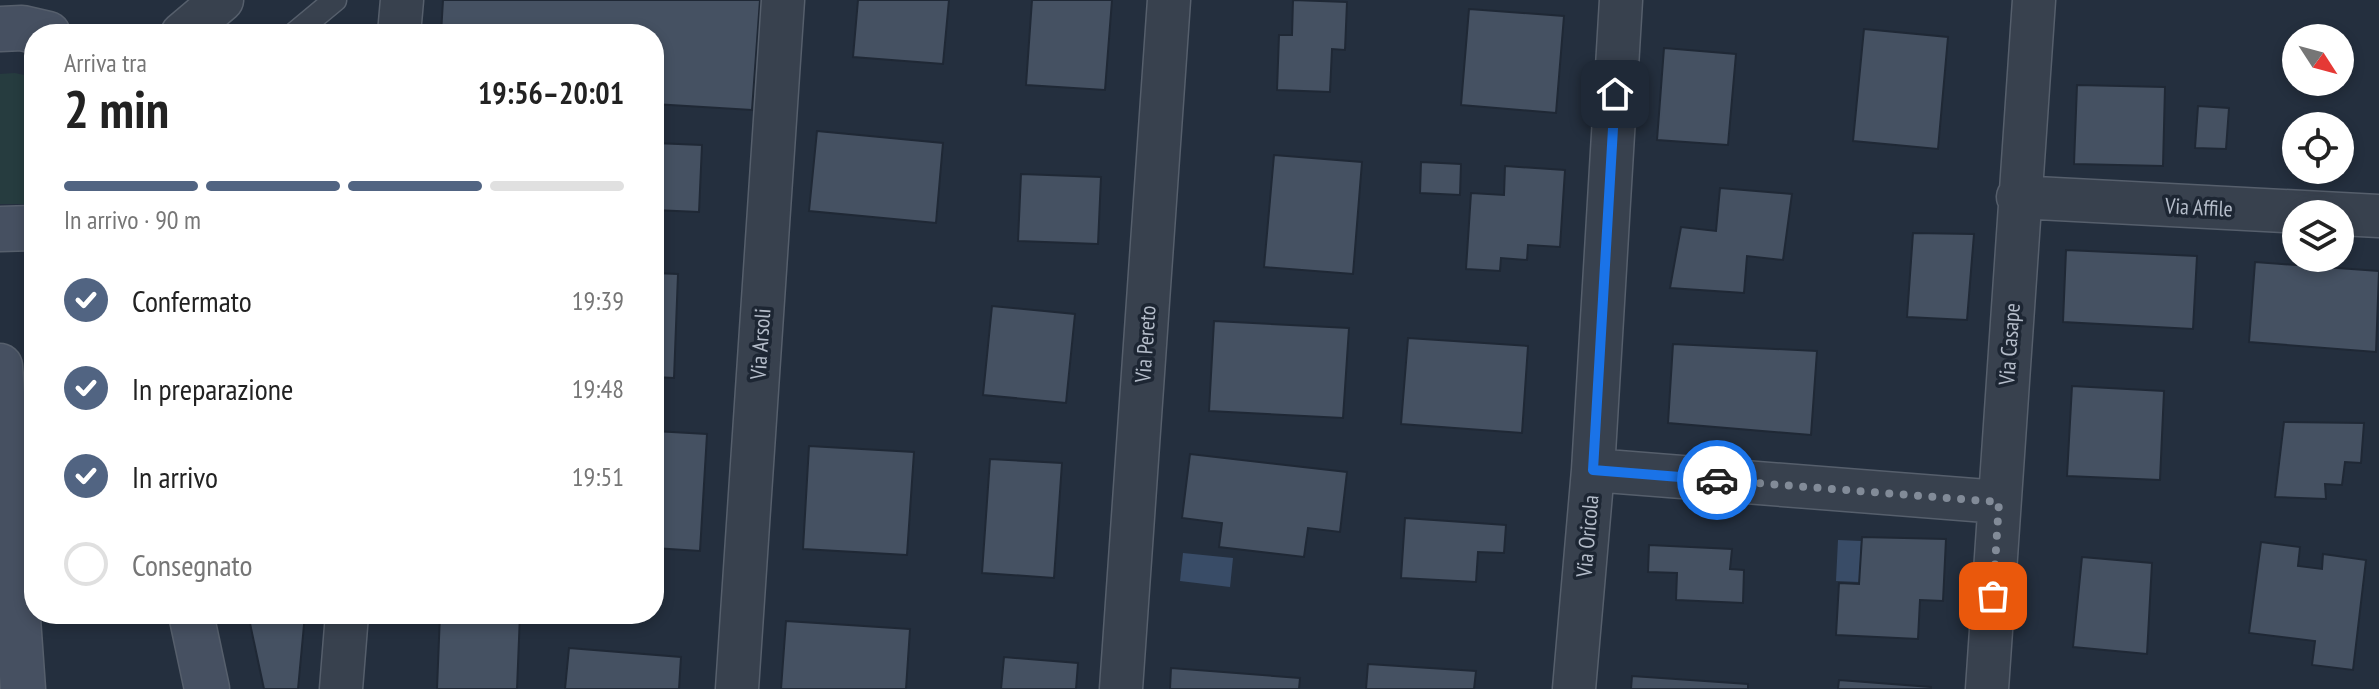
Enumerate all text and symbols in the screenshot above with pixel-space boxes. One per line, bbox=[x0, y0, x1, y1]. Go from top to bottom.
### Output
north arrow bbox=[2282, 24, 2354, 96]
map controls bbox=[2282, 24, 2354, 272]
text: Arriva tra bbox=[64, 46, 147, 79]
pin bbox=[1581, 60, 1649, 128]
icon: home bbox=[1593, 72, 1637, 116]
text: 19:56–20:01 bbox=[478, 73, 624, 112]
text: 2 min bbox=[64, 75, 169, 142]
button: locate bbox=[2282, 112, 2354, 184]
street label: Via Affile bbox=[2163, 191, 2234, 223]
button: layers bbox=[2282, 200, 2354, 272]
text: In arrivo · 90 m bbox=[64, 203, 201, 236]
icon: check bbox=[64, 278, 108, 322]
text: Confermato bbox=[132, 281, 252, 320]
text: 19:39 bbox=[572, 284, 624, 317]
street label: Via Casape bbox=[1992, 302, 2026, 387]
street label: Via Pereto bbox=[1128, 304, 1162, 385]
street label: Via Arsoli bbox=[743, 308, 776, 381]
icon: check bbox=[64, 366, 108, 410]
text: In preparazione bbox=[132, 369, 293, 408]
text: 19:48 bbox=[572, 372, 624, 405]
courier bbox=[1677, 440, 1757, 520]
icon: check bbox=[64, 454, 108, 498]
text: In arrivo bbox=[132, 457, 218, 496]
icon: car bbox=[1695, 458, 1739, 502]
text: 19:51 bbox=[572, 460, 624, 493]
street label: Via Oricola bbox=[1569, 494, 1605, 579]
text: Consegnato bbox=[132, 545, 252, 584]
pin bbox=[1959, 562, 2027, 630]
icon: bag bbox=[1971, 574, 2015, 618]

